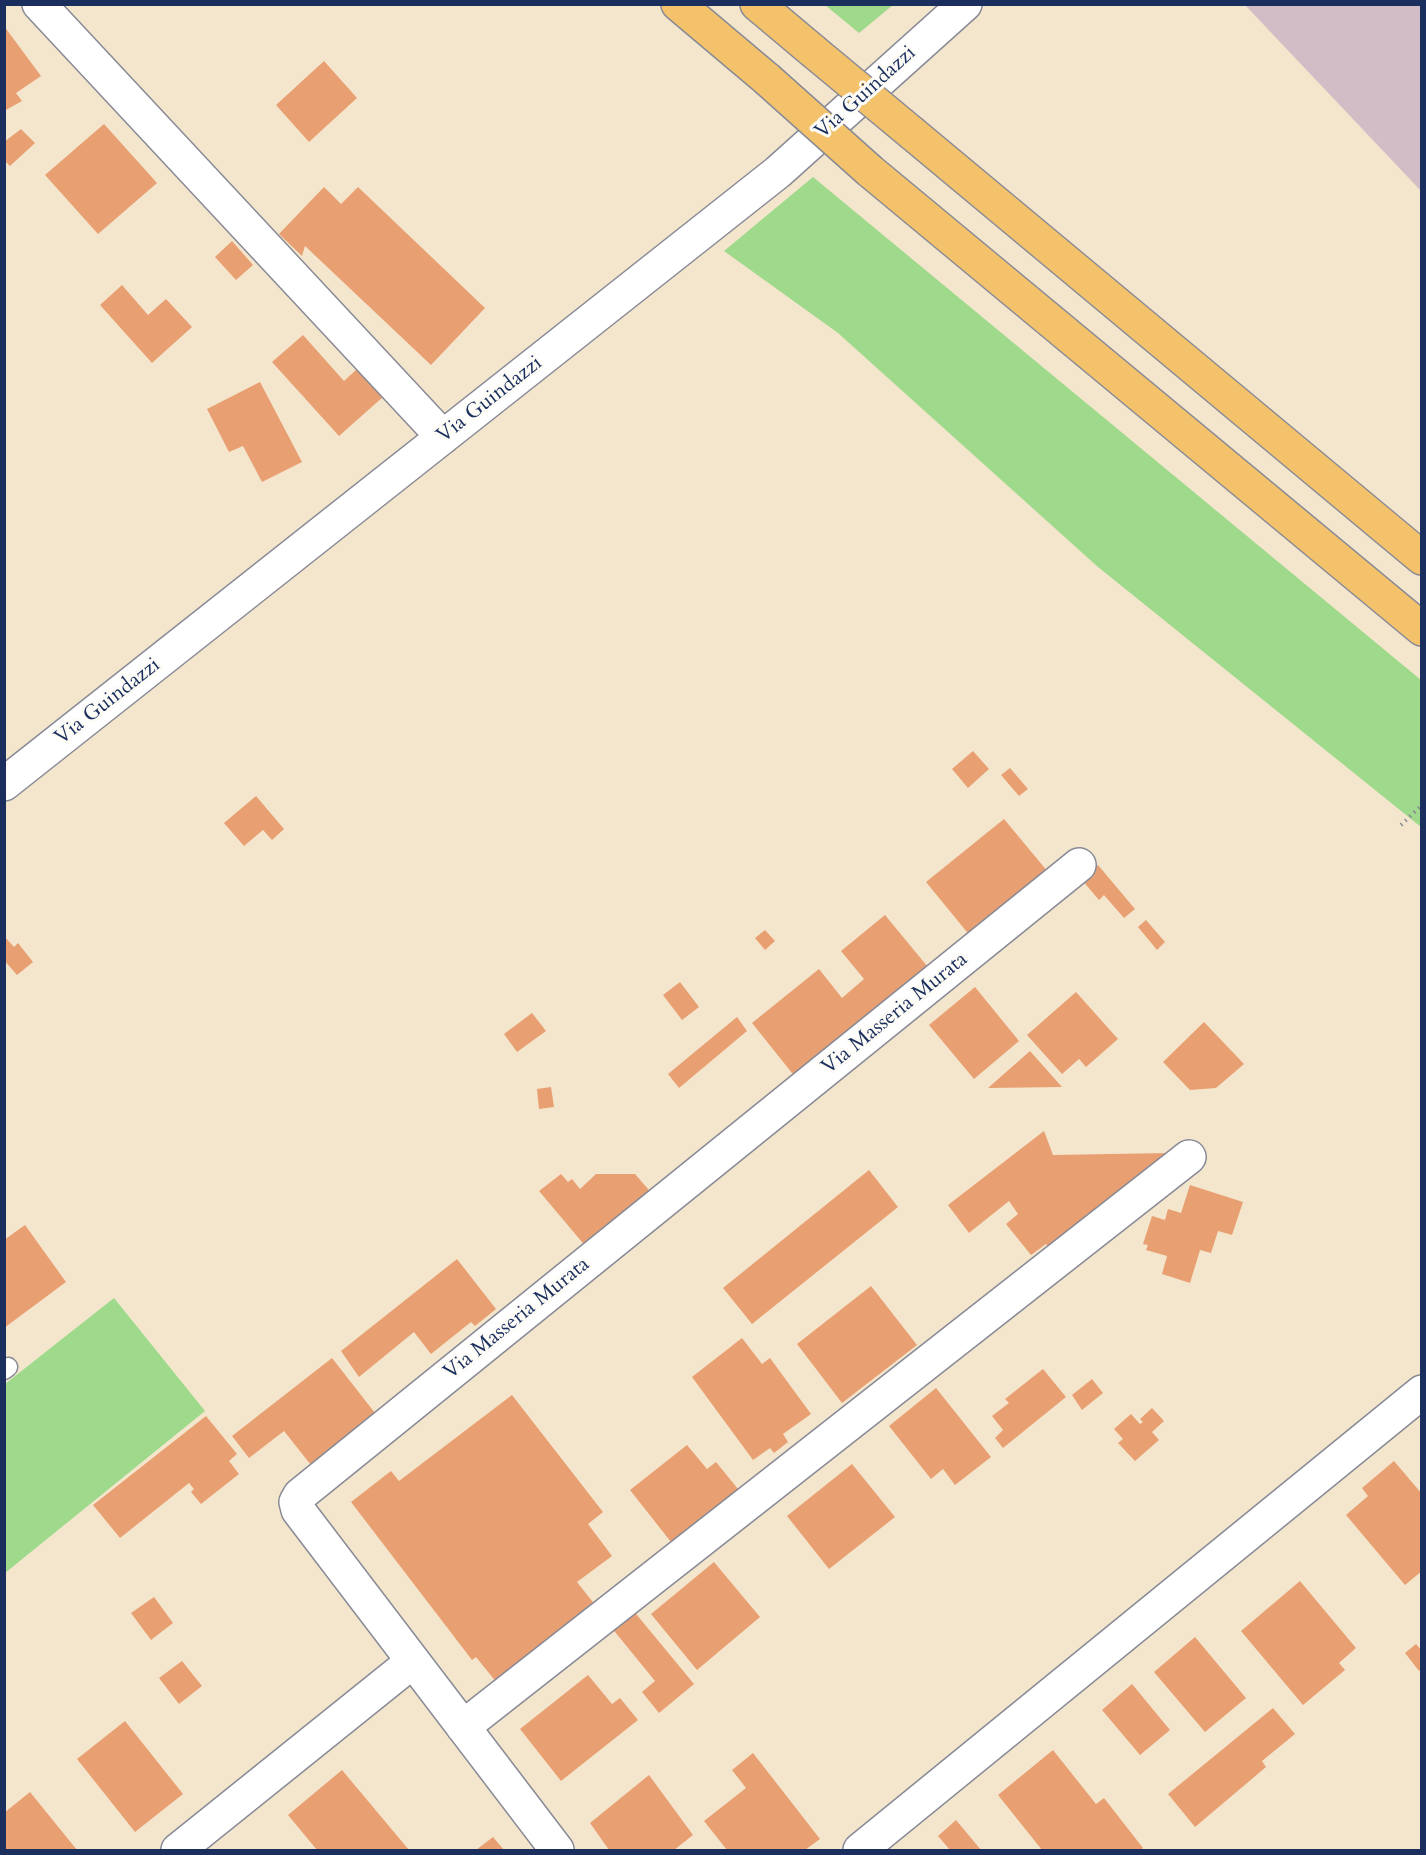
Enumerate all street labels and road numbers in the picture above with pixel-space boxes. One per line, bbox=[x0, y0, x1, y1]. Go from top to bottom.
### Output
street label: Via Guindazzi bbox=[810, 41, 922, 145]
street label: Via Guindazzi bbox=[432, 351, 548, 449]
street label: Via Guindazzi bbox=[50, 653, 166, 751]
street label: Via Masseria Murata bbox=[817, 947, 973, 1081]
street label: Via Masseria Murata bbox=[439, 1252, 595, 1386]

